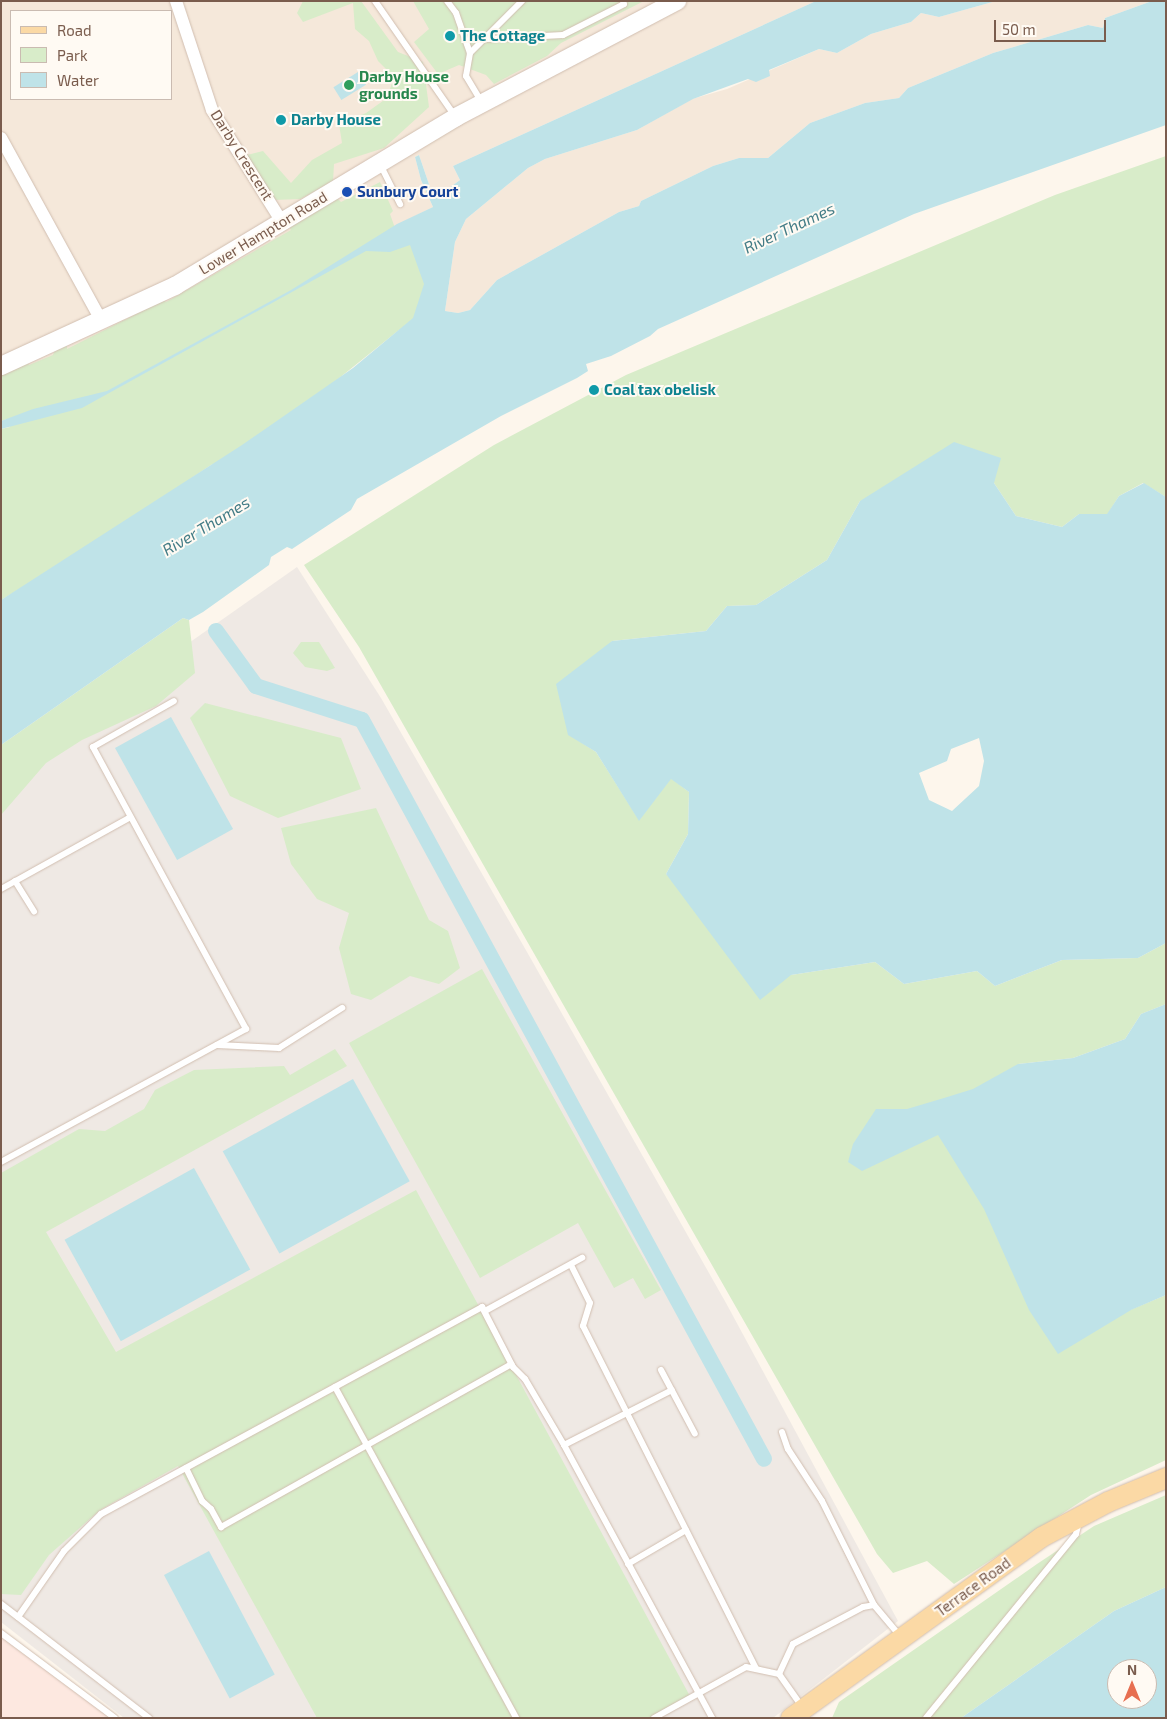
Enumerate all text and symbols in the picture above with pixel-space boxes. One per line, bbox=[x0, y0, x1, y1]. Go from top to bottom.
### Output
legend bbox=[10, 10, 172, 100]
scale bar bbox=[997, 10, 1110, 42]
text: 50 m bbox=[1002, 20, 1036, 38]
text: Road bbox=[57, 21, 92, 39]
place label: The Cottage bbox=[460, 27, 545, 45]
marker: The Cottage bbox=[444, 30, 456, 42]
text: Park bbox=[57, 46, 88, 64]
place label: Darby House grounds bbox=[359, 67, 449, 102]
text: Water bbox=[57, 71, 99, 89]
marker: Darby House grounds bbox=[343, 79, 355, 91]
street label: Darby Crescent bbox=[207, 106, 277, 204]
place label: Darby House bbox=[291, 111, 381, 129]
marker: Darby House bbox=[275, 114, 287, 126]
place label: Sunbury Court bbox=[357, 183, 459, 201]
marker: Sunbury Court bbox=[341, 186, 353, 198]
street label: Lower Hampton Road bbox=[195, 187, 331, 279]
water label: River Thames bbox=[740, 198, 838, 258]
place label: Coal tax obelisk bbox=[604, 381, 716, 399]
marker: Coal tax obelisk bbox=[588, 384, 600, 396]
water label: River Thames bbox=[159, 492, 253, 560]
street label: Terrace Road bbox=[932, 1554, 1014, 1620]
north arrow bbox=[1107, 1659, 1157, 1709]
text: N bbox=[1127, 1661, 1137, 1678]

